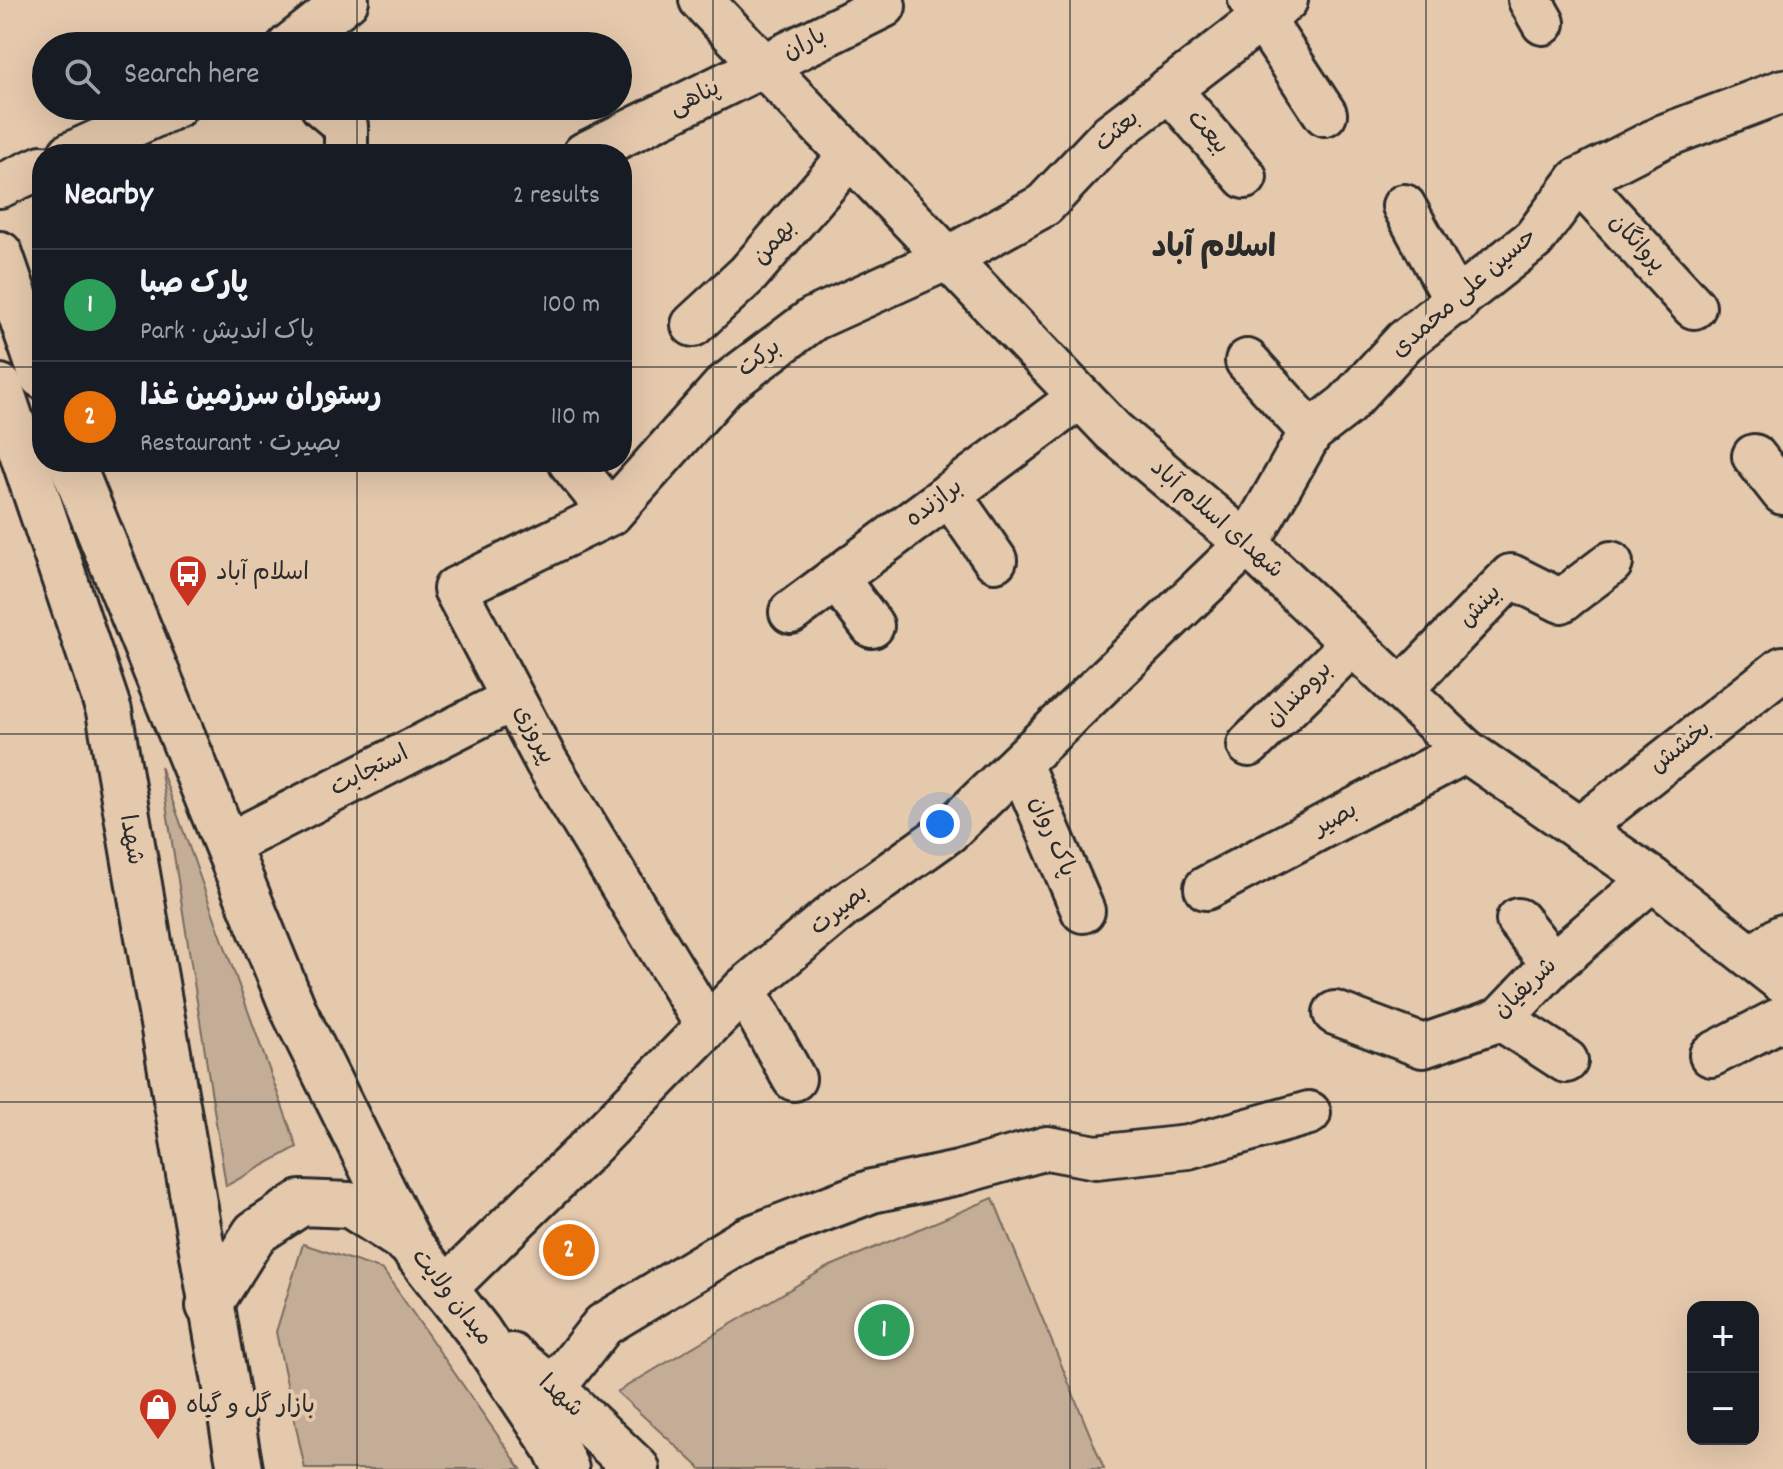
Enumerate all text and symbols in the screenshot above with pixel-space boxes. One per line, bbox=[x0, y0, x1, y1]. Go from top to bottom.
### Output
street label: باران bbox=[778, 20, 832, 70]
search box bbox=[32, 32, 632, 120]
icon: search bbox=[60, 54, 104, 98]
text: Search here bbox=[124, 55, 260, 98]
street label: پناهی bbox=[664, 72, 726, 126]
street label: بعثت bbox=[1088, 103, 1148, 161]
street label: بیعت bbox=[1178, 103, 1236, 163]
text: Nearby bbox=[64, 172, 153, 221]
text: 2 results bbox=[513, 178, 600, 215]
street label: پروانگان bbox=[1600, 207, 1672, 281]
street label: بهمن bbox=[745, 212, 805, 274]
street label: حسین علی محمدی bbox=[1385, 221, 1545, 367]
district label: اسلام آباد bbox=[1152, 227, 1276, 273]
text: پارک صبا bbox=[140, 265, 248, 308]
text: 1 bbox=[87, 287, 93, 324]
text: 100 m bbox=[542, 287, 600, 324]
text: Park · پاک اندیش bbox=[140, 314, 314, 351]
street label: برکت bbox=[731, 331, 789, 387]
text: رستوران سرزمین غذا bbox=[140, 377, 381, 420]
text: 2 bbox=[84, 399, 96, 436]
text: 110 m bbox=[551, 399, 600, 436]
text: Restaurant · بصیرت bbox=[140, 426, 341, 463]
street label: شهدای اسلام آباد bbox=[1142, 452, 1290, 588]
street label: برازنده bbox=[899, 471, 971, 537]
bus stop icon: اسلام آباد bbox=[167, 553, 209, 608]
place label: اسلام آباد bbox=[216, 557, 309, 591]
street label: بینش bbox=[1452, 578, 1510, 636]
street label: برومندان bbox=[1259, 654, 1341, 736]
street label: پیروزی bbox=[503, 699, 563, 771]
street label: بخشش bbox=[1643, 713, 1719, 783]
street label: استجابت bbox=[325, 738, 415, 806]
street label: پاک روان bbox=[1019, 791, 1083, 883]
street label: بصیر bbox=[1306, 794, 1364, 847]
your location bbox=[920, 804, 960, 844]
street label: شهدا bbox=[109, 812, 151, 868]
street label: بصیرت bbox=[803, 877, 877, 945]
street label: شریفیان bbox=[1486, 950, 1566, 1028]
pin: 2 bbox=[543, 1220, 595, 1280]
street label: میدان ولایت bbox=[402, 1242, 500, 1354]
pin: 1 bbox=[858, 1300, 910, 1360]
map controls bbox=[1687, 1301, 1759, 1445]
button: + bbox=[1687, 1301, 1759, 1373]
street label: شهدا bbox=[530, 1367, 590, 1427]
button: − bbox=[1687, 1373, 1759, 1445]
shop icon: بازار گل و گیاه bbox=[137, 1386, 179, 1441]
place label: بازار گل و گیاه bbox=[186, 1390, 315, 1424]

